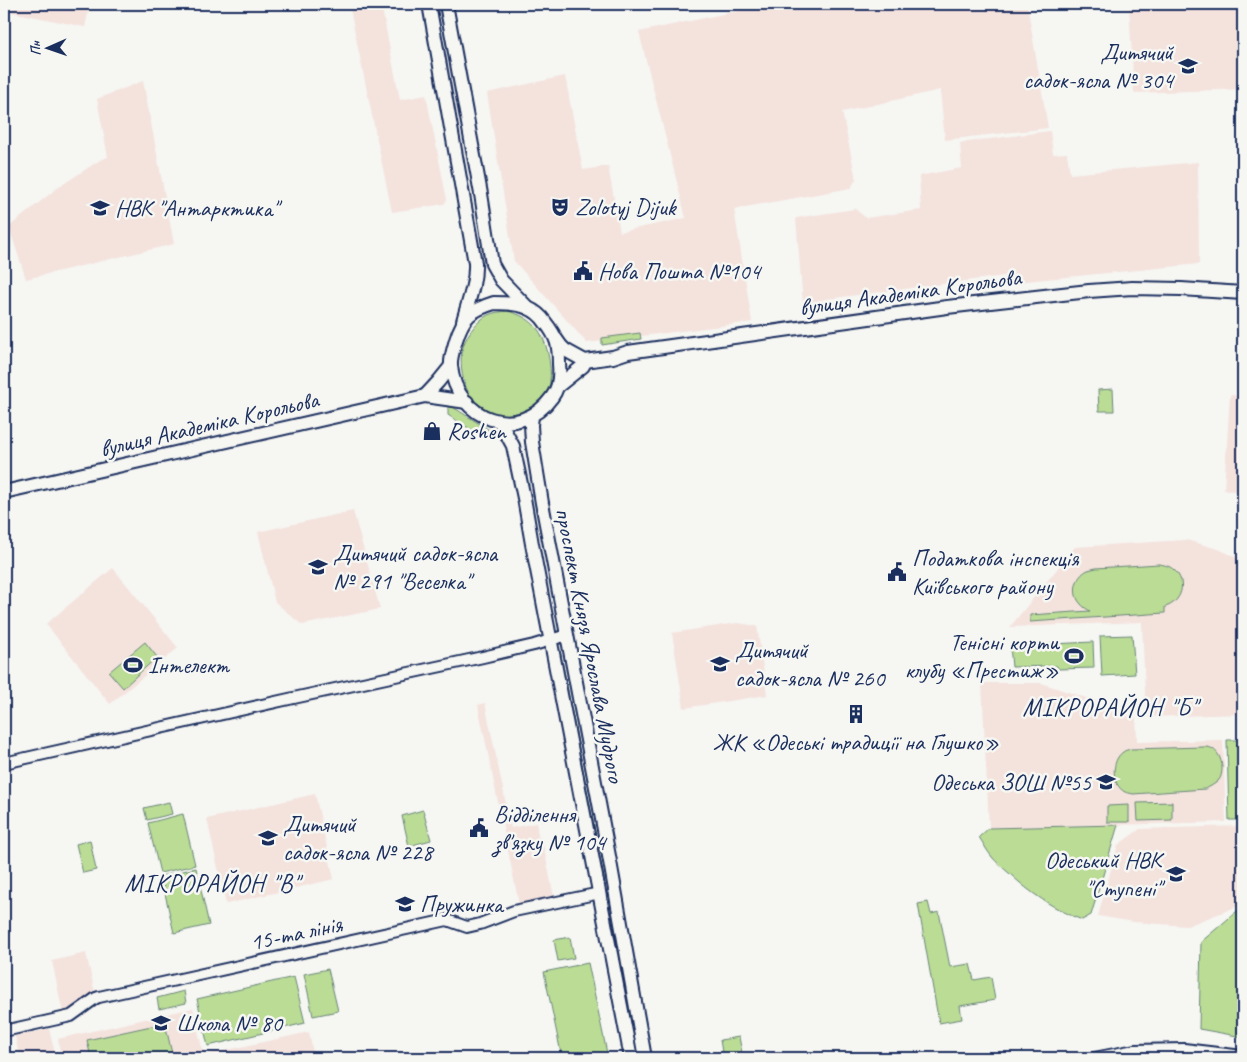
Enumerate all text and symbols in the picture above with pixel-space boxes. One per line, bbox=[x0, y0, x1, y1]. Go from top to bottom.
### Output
north arrow bbox=[22, 22, 72, 72]
place label: Дитячий садок-ясла № 304 bbox=[1024, 37, 1175, 95]
text: Пн bbox=[27, 40, 44, 56]
school or university icon: Дитячий садок-ясла № 304 bbox=[1177, 55, 1199, 77]
place label: Zolotyj Dijuk bbox=[575, 192, 678, 222]
place label: НВК "Антарктика" bbox=[115, 193, 283, 223]
theatre icon: Zolotyj Dijuk bbox=[549, 196, 571, 218]
school or university icon: НВК "Антарктика" bbox=[89, 197, 111, 219]
place label: Нова Пошта №104 bbox=[598, 256, 763, 286]
public building icon: Нова Пошта №104 bbox=[572, 260, 594, 282]
street label: вулиця Академіка Корольова bbox=[797, 261, 1024, 322]
street label: вулиця Академіка Корольова bbox=[97, 384, 323, 464]
place label: Roshen bbox=[447, 416, 507, 446]
shop icon: Roshen bbox=[421, 420, 443, 442]
street label: проспект Князя Ярослава Мудрого bbox=[549, 505, 632, 786]
place label: Дитячий садок-ясла № 291 "Веселка" bbox=[333, 538, 499, 596]
place label: Податкова інспекція Київського району bbox=[912, 543, 1080, 601]
school or university icon: Дитячий садок-ясла № 291 "Веселка" bbox=[307, 556, 329, 578]
public building icon: Податкова інспекція Київського району bbox=[886, 561, 908, 583]
place label: Тенісні корти клубу «Престиж» bbox=[905, 627, 1060, 685]
place label: Дитячий садок-ясла № 260 bbox=[735, 635, 887, 693]
sports icon: Тенісні корти клубу «Престиж» bbox=[1063, 645, 1085, 667]
place label: Інтелект bbox=[148, 650, 230, 680]
school or university icon: Дитячий садок-ясла № 260 bbox=[709, 653, 731, 675]
sports icon: Інтелект bbox=[122, 654, 144, 676]
district label: МІКРОРАЙОН "Б" bbox=[1022, 692, 1202, 724]
building icon: ЖК «Одеські традиції на Глушко» bbox=[845, 703, 867, 725]
place label: ЖК «Одеські традиції на Глушко» bbox=[713, 727, 999, 757]
place label: Одеська ЗОШ №55 bbox=[931, 767, 1092, 797]
school or university icon: Одеська ЗОШ №55 bbox=[1095, 771, 1117, 793]
place label: Відділення зв'язку № 104 bbox=[491, 799, 608, 858]
place label: Дитячий садок-ясла № 228 bbox=[283, 809, 435, 867]
public building icon: Відділення зв'язку № 104 bbox=[468, 817, 490, 839]
school or university icon: Дитячий садок-ясла № 228 bbox=[257, 827, 279, 849]
place label: Одеський НВК "Ступені" bbox=[1045, 845, 1166, 903]
school or university icon: Одеський НВК "Ступені" bbox=[1165, 863, 1187, 885]
district label: МІКРОРАЙОН "В" bbox=[124, 868, 304, 900]
place label: Пружинка bbox=[420, 889, 505, 919]
school or university icon: Пружинка bbox=[394, 893, 416, 915]
street label: 15-та лінія bbox=[247, 908, 346, 957]
place label: Школа № 80 bbox=[176, 1008, 284, 1038]
school or university icon: Школа № 80 bbox=[150, 1012, 172, 1034]

